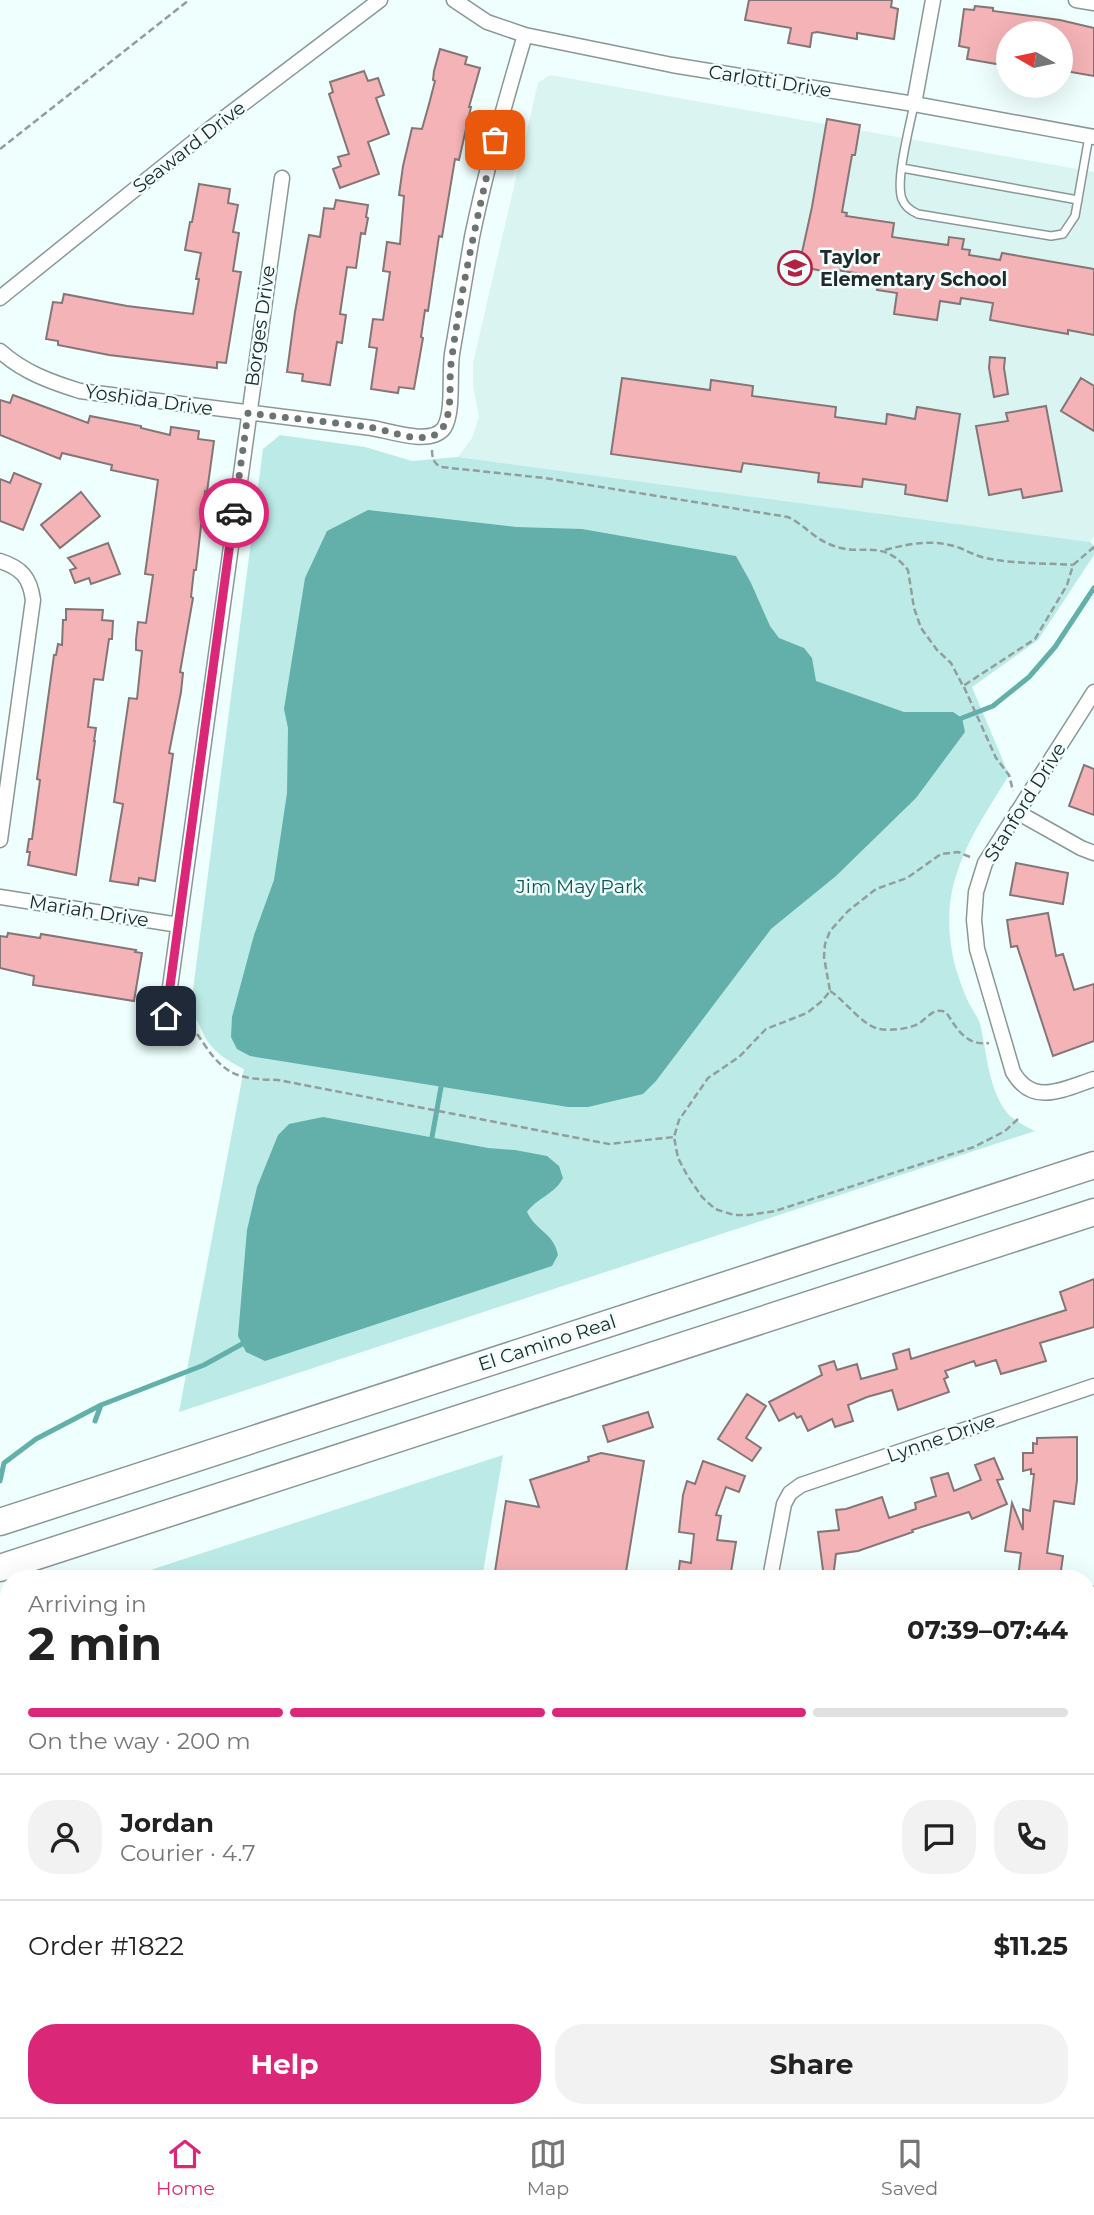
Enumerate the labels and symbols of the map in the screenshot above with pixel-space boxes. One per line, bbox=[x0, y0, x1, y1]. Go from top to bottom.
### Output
north arrow bbox=[996, 21, 1073, 98]
street label: Carlotti Drive bbox=[707, 60, 833, 102]
street label: Seaward Drive bbox=[128, 96, 250, 198]
pin bbox=[465, 110, 525, 170]
place label: Taylor Elementary School bbox=[820, 246, 1007, 291]
school or university icon: Taylor Elementary School bbox=[776, 249, 814, 287]
street label: Borges Drive bbox=[240, 264, 280, 388]
street label: Yoshida Drive bbox=[84, 380, 214, 420]
courier bbox=[199, 478, 269, 548]
street label: Stanford Drive bbox=[979, 738, 1071, 866]
park label: Jim May Park bbox=[515, 875, 644, 898]
street label: Mariah Drive bbox=[28, 890, 150, 932]
pin bbox=[136, 986, 196, 1046]
street label: El Camino Real bbox=[475, 1310, 619, 1376]
street label: Lynne Drive bbox=[884, 1409, 998, 1467]

